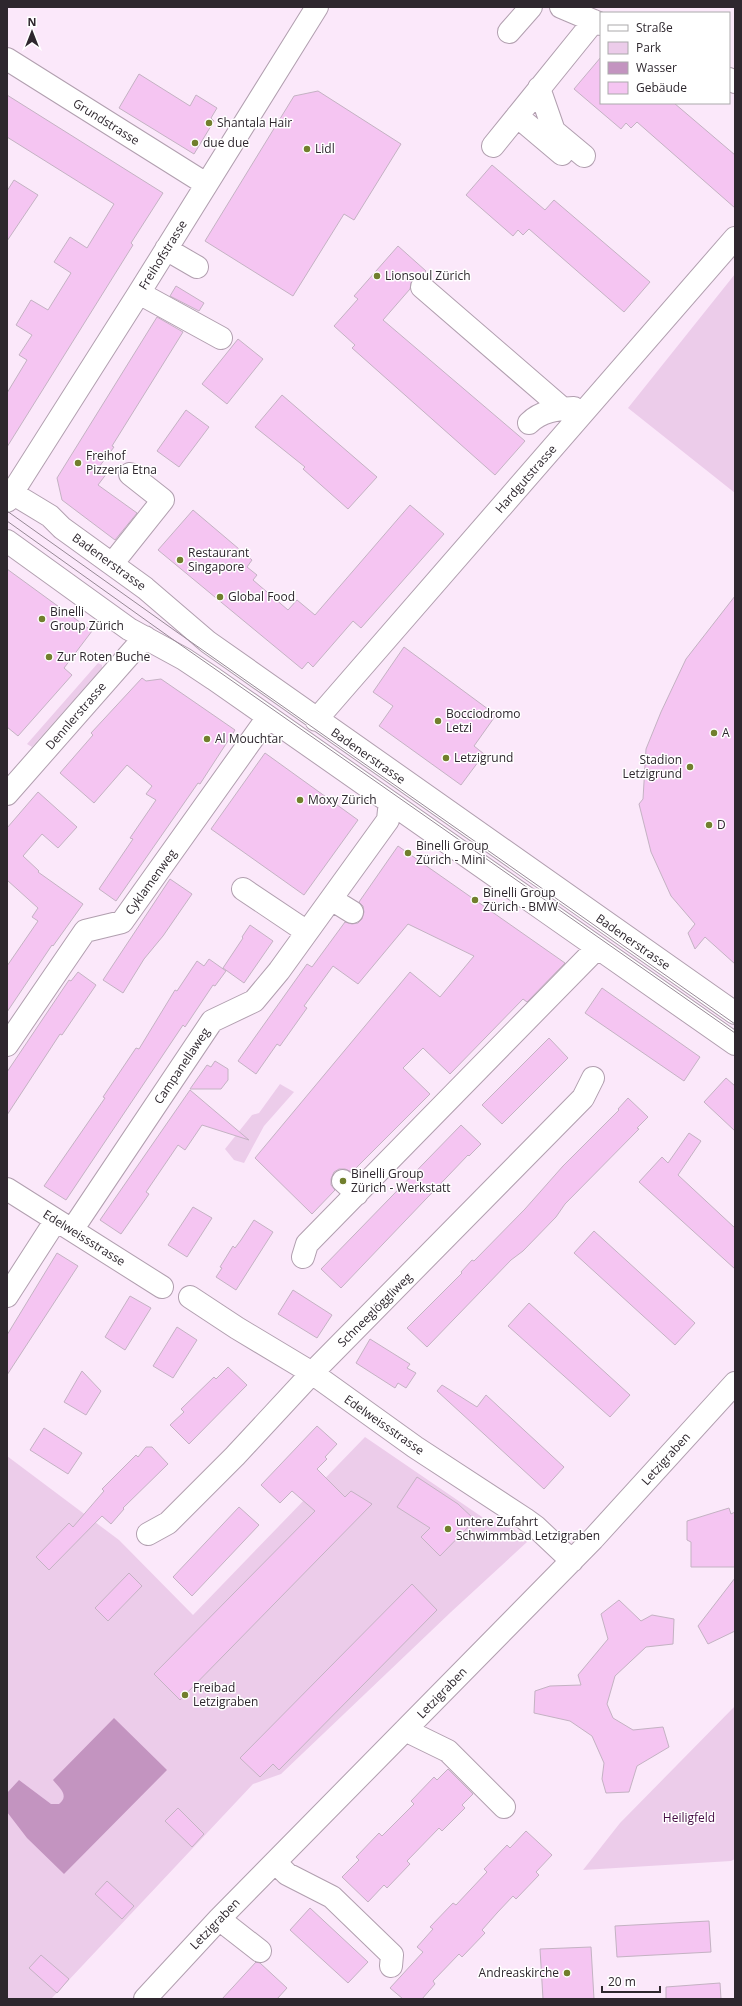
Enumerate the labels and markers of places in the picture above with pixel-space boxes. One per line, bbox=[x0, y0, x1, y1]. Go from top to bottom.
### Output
place label: Shantala Hair bbox=[217, 114, 292, 131]
marker: Shantala Hair bbox=[204, 118, 214, 128]
place label: due due bbox=[203, 134, 249, 151]
marker: due due bbox=[190, 138, 200, 148]
place label: Lidl bbox=[315, 140, 335, 157]
marker: Lidl bbox=[302, 144, 312, 154]
place label: Lionsoul Zürich bbox=[385, 267, 471, 284]
marker: Lionsoul Zürich bbox=[372, 271, 382, 281]
place label: Freihof Pizzeria Etna bbox=[86, 447, 157, 478]
marker: Freihof Pizzeria Etna bbox=[73, 458, 83, 468]
place label: Restaurant Singapore bbox=[188, 544, 249, 575]
marker: Restaurant Singapore bbox=[175, 555, 185, 565]
place label: Global Food bbox=[228, 588, 295, 605]
marker: Global Food bbox=[215, 592, 225, 602]
place label: Binelli Group Zürich bbox=[50, 603, 124, 634]
marker: Binelli Group Zürich bbox=[37, 614, 47, 624]
place label: Zur Roten Buche bbox=[57, 648, 151, 665]
marker: Zur Roten Buche bbox=[44, 652, 54, 662]
place label: Bocciodromo Letzi bbox=[446, 705, 521, 736]
marker: Bocciodromo Letzi bbox=[433, 716, 443, 726]
place label: A bbox=[722, 724, 730, 741]
marker: A bbox=[709, 728, 719, 738]
place label: Al Mouchtar bbox=[215, 730, 283, 747]
marker: Al Mouchtar bbox=[202, 734, 212, 744]
place label: Letzigrund bbox=[454, 749, 513, 766]
place label: Stadion Letzigrund bbox=[623, 751, 682, 782]
marker: Letzigrund bbox=[441, 753, 451, 763]
marker: Stadion Letzigrund bbox=[685, 762, 695, 772]
place label: Moxy Zürich bbox=[308, 791, 377, 808]
marker: Moxy Zürich bbox=[295, 795, 305, 805]
place label: D bbox=[717, 816, 726, 833]
marker: D bbox=[704, 820, 714, 830]
place label: Binelli Group Zürich - Mini bbox=[416, 837, 489, 868]
marker: Binelli Group Zürich - Mini bbox=[403, 848, 413, 858]
place label: Binelli Group Zürich - BMW bbox=[483, 884, 558, 915]
marker: Binelli Group Zürich - BMW bbox=[470, 895, 480, 905]
place label: Binelli Group Zürich - Werkstatt bbox=[351, 1165, 451, 1196]
marker: Binelli Group Zürich - Werkstatt bbox=[338, 1176, 348, 1186]
place label: untere Zufahrt Schwimmbad Letzigraben bbox=[456, 1513, 600, 1544]
marker: untere Zufahrt Schwimmbad Letzigraben bbox=[443, 1524, 453, 1534]
place label: Freibad Letzigraben bbox=[193, 1679, 258, 1710]
marker: Freibad Letzigraben bbox=[180, 1690, 190, 1700]
place label: Andreaskirche bbox=[479, 1964, 559, 1981]
marker: Andreaskirche bbox=[562, 1968, 572, 1978]

